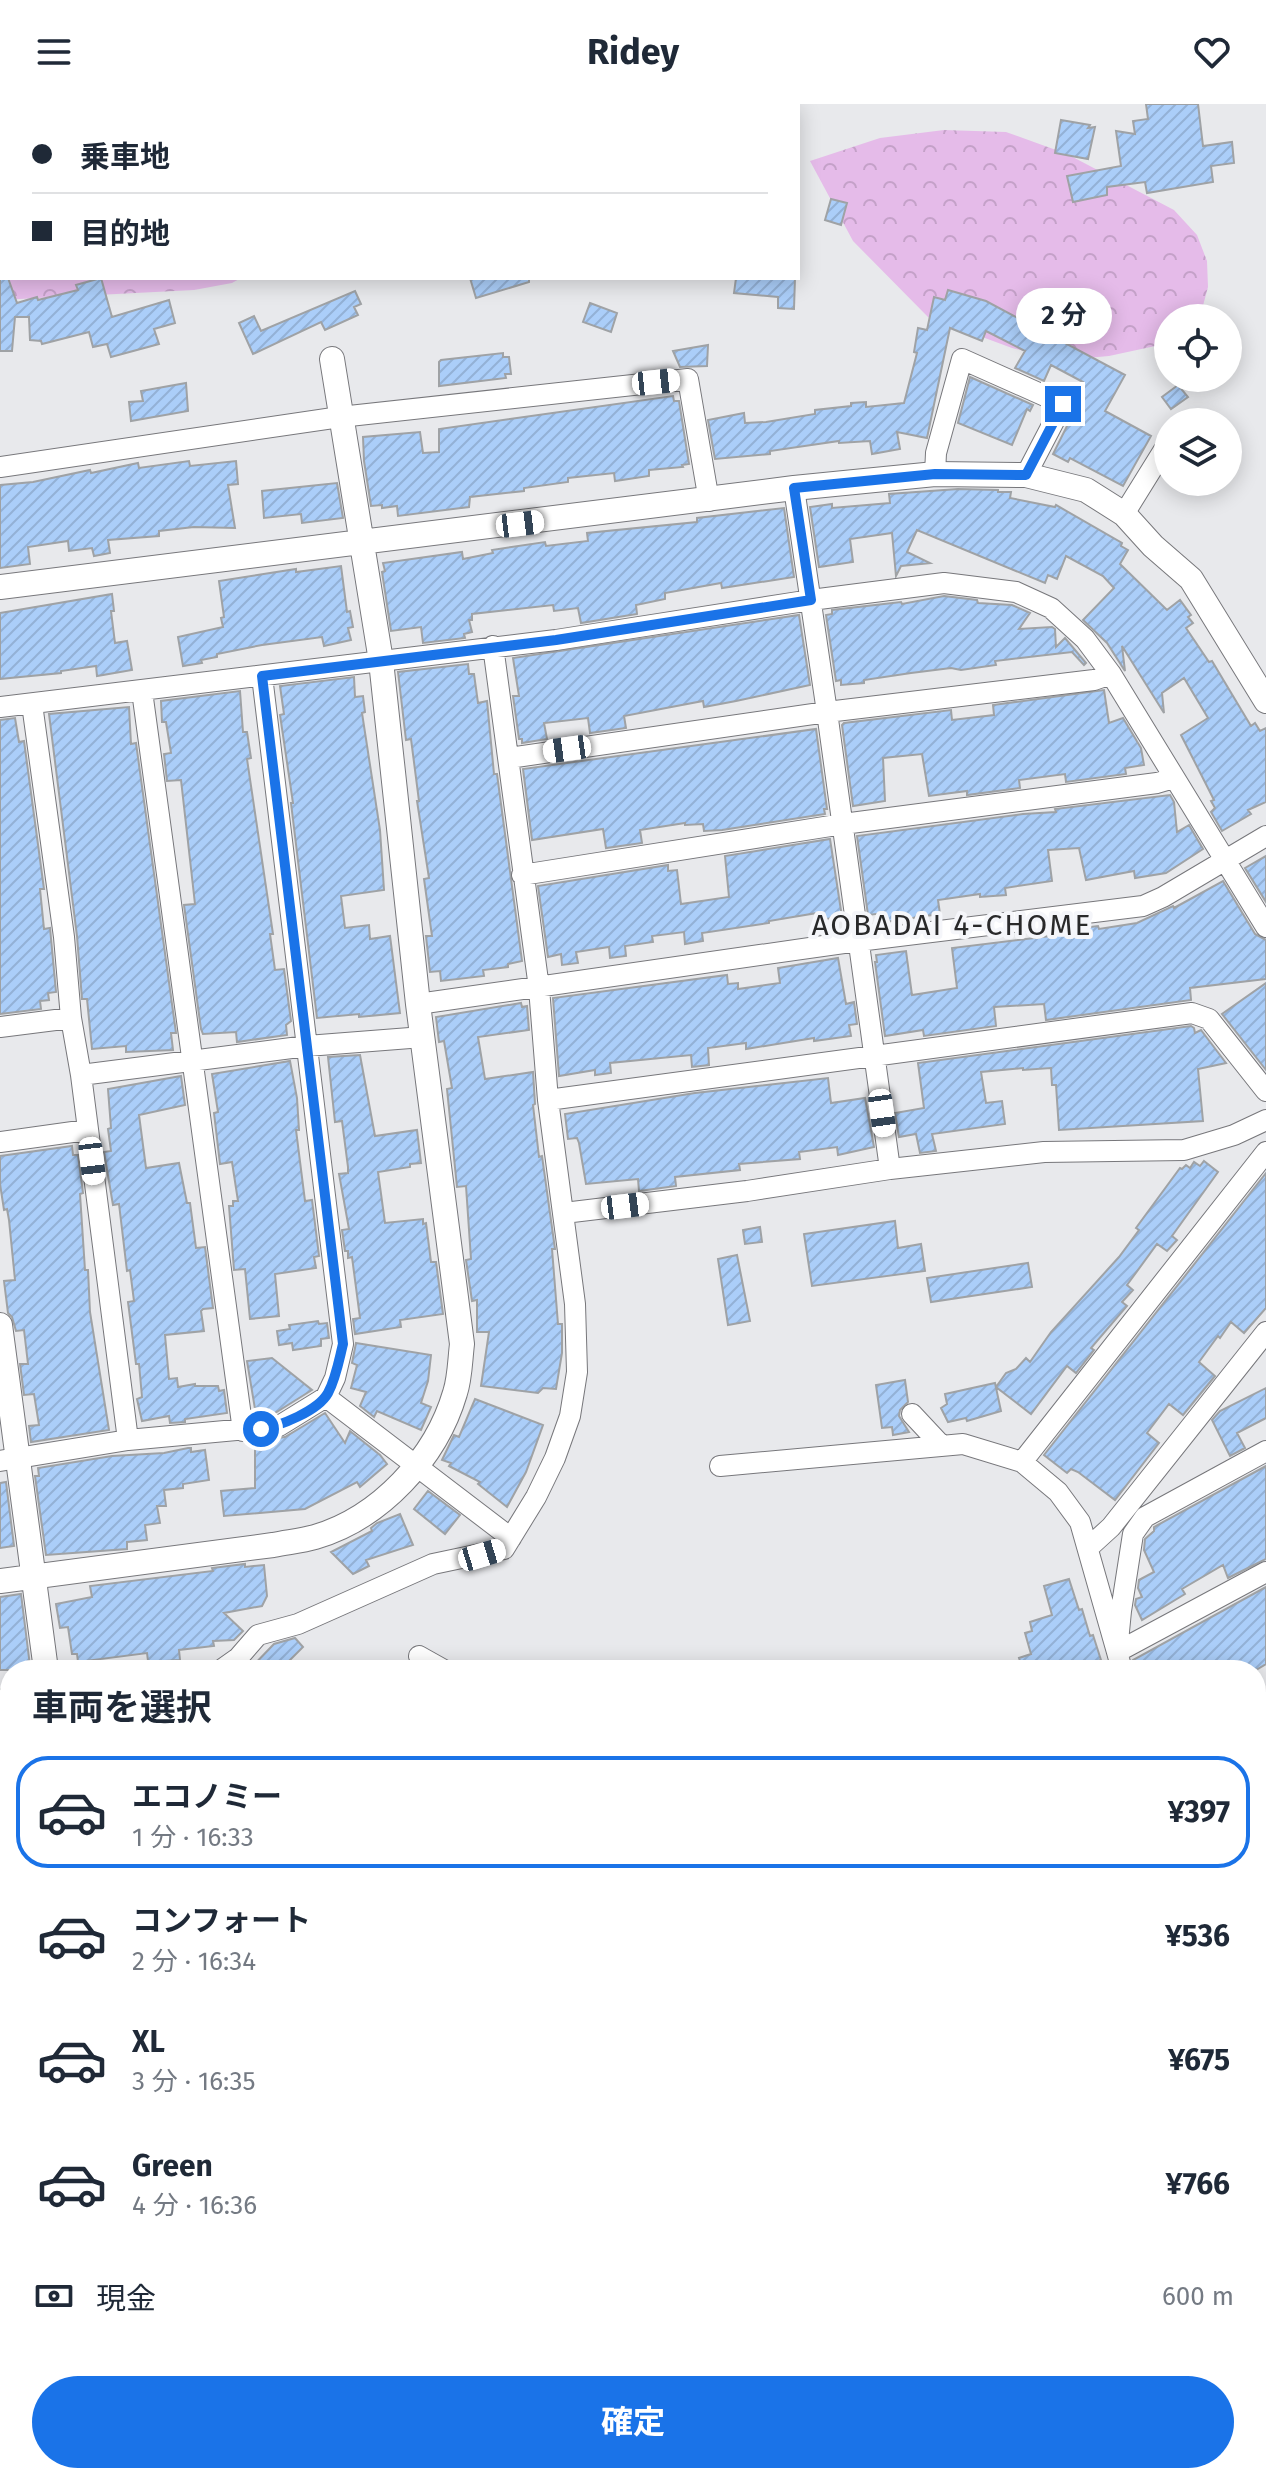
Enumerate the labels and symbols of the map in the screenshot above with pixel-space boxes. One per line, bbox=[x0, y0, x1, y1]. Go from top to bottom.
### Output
callout: 2 分 bbox=[1015, 288, 1111, 344]
car bbox=[631, 368, 681, 396]
route end bbox=[1045, 386, 1081, 422]
car bbox=[495, 509, 545, 539]
car bbox=[542, 734, 592, 764]
district label: AOBADAI 4-CHOME bbox=[811, 907, 1093, 943]
car bbox=[867, 1088, 897, 1138]
car bbox=[77, 1136, 107, 1186]
car bbox=[600, 1191, 650, 1221]
route start bbox=[243, 1411, 279, 1447]
car bbox=[456, 1537, 508, 1573]

